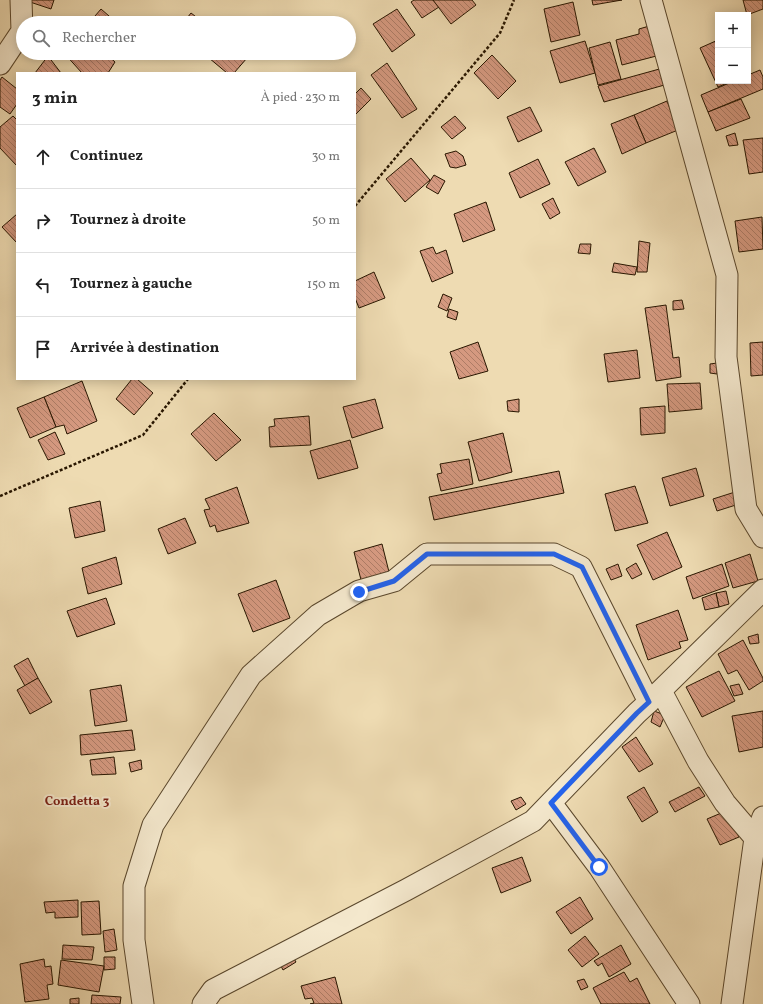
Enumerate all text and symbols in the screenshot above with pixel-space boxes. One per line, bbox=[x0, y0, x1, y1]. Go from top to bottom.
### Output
map controls bbox=[715, 12, 751, 84]
button: + bbox=[715, 12, 751, 48]
search box bbox=[16, 16, 356, 60]
icon: search bbox=[30, 27, 52, 49]
text: Rechercher bbox=[62, 28, 136, 49]
button: − bbox=[715, 48, 751, 84]
text: 3 min bbox=[32, 87, 78, 110]
text: À pied · 230 m bbox=[261, 89, 340, 107]
icon: ahead bbox=[32, 146, 54, 168]
text: Continuez bbox=[70, 146, 143, 167]
text: 30 m bbox=[312, 148, 340, 166]
icon: right bbox=[32, 210, 54, 232]
text: Tournez à droite bbox=[70, 210, 186, 231]
text: 50 m bbox=[312, 212, 340, 230]
icon: left bbox=[32, 274, 54, 296]
text: Tournez à gauche bbox=[70, 274, 192, 295]
text: 150 m bbox=[307, 276, 340, 294]
icon: arrive bbox=[32, 338, 54, 360]
text: Arrivée à destination bbox=[70, 338, 219, 359]
route end bbox=[350, 583, 368, 601]
district label: Сondetta 3 bbox=[45, 793, 110, 811]
route start bbox=[590, 858, 608, 876]

